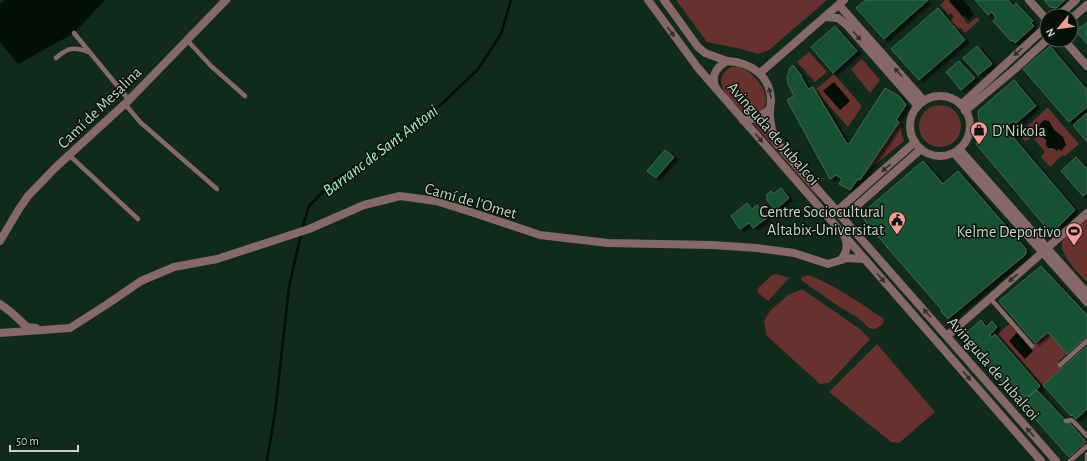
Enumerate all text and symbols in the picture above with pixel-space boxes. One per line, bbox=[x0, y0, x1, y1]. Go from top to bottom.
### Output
north arrow bbox=[1039, 8, 1079, 48]
one-way arrow bbox=[667, 26, 675, 37]
text: N bbox=[1044, 27, 1057, 39]
one-way arrow bbox=[852, 31, 861, 42]
one-way arrow bbox=[1013, 48, 1023, 57]
street label: Camí de Mesalina bbox=[55, 64, 145, 152]
one-way arrow bbox=[894, 67, 903, 77]
street label: Avinguda de Jubalcoi bbox=[724, 79, 822, 188]
one-way arrow bbox=[766, 87, 772, 99]
water label: Barranc de Sant Antoni bbox=[320, 102, 441, 199]
shop icon: D'Nikola bbox=[969, 120, 989, 145]
place label: D'Nikola bbox=[992, 123, 1046, 139]
one-way arrow bbox=[754, 133, 763, 142]
one-way arrow bbox=[880, 164, 891, 173]
street label: Camí de l'Omet bbox=[423, 180, 519, 222]
place label: Centre Sociocultural Altabix-Universitat bbox=[759, 204, 884, 238]
public building icon: Centre Sociocultural Altabix-Universitat bbox=[887, 210, 907, 235]
sports icon: Kelme Deportivo bbox=[1064, 221, 1084, 246]
place label: Kelme Deportivo bbox=[956, 224, 1061, 240]
one-way arrow bbox=[877, 273, 886, 283]
one-way arrow bbox=[1008, 273, 1019, 282]
one-way arrow bbox=[922, 307, 931, 318]
street label: Avinguda de Jubalcoi bbox=[944, 314, 1042, 423]
one-way arrow bbox=[962, 371, 971, 381]
one-way arrow bbox=[1026, 426, 1035, 437]
scale bar bbox=[10, 427, 78, 453]
text: 50 m bbox=[16, 435, 39, 447]

